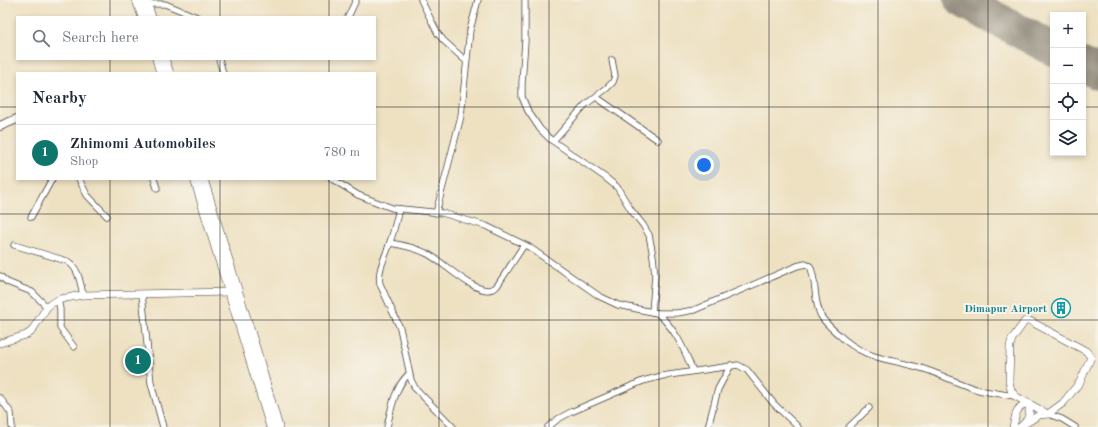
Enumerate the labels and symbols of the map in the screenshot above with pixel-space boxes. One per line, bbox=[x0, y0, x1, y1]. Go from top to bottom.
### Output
your location bbox=[694, 155, 714, 175]
building icon: Dimapur Airport bbox=[1050, 297, 1072, 319]
place label: Dimapur Airport bbox=[964, 304, 1047, 315]
pin: 1 bbox=[125, 346, 151, 376]

